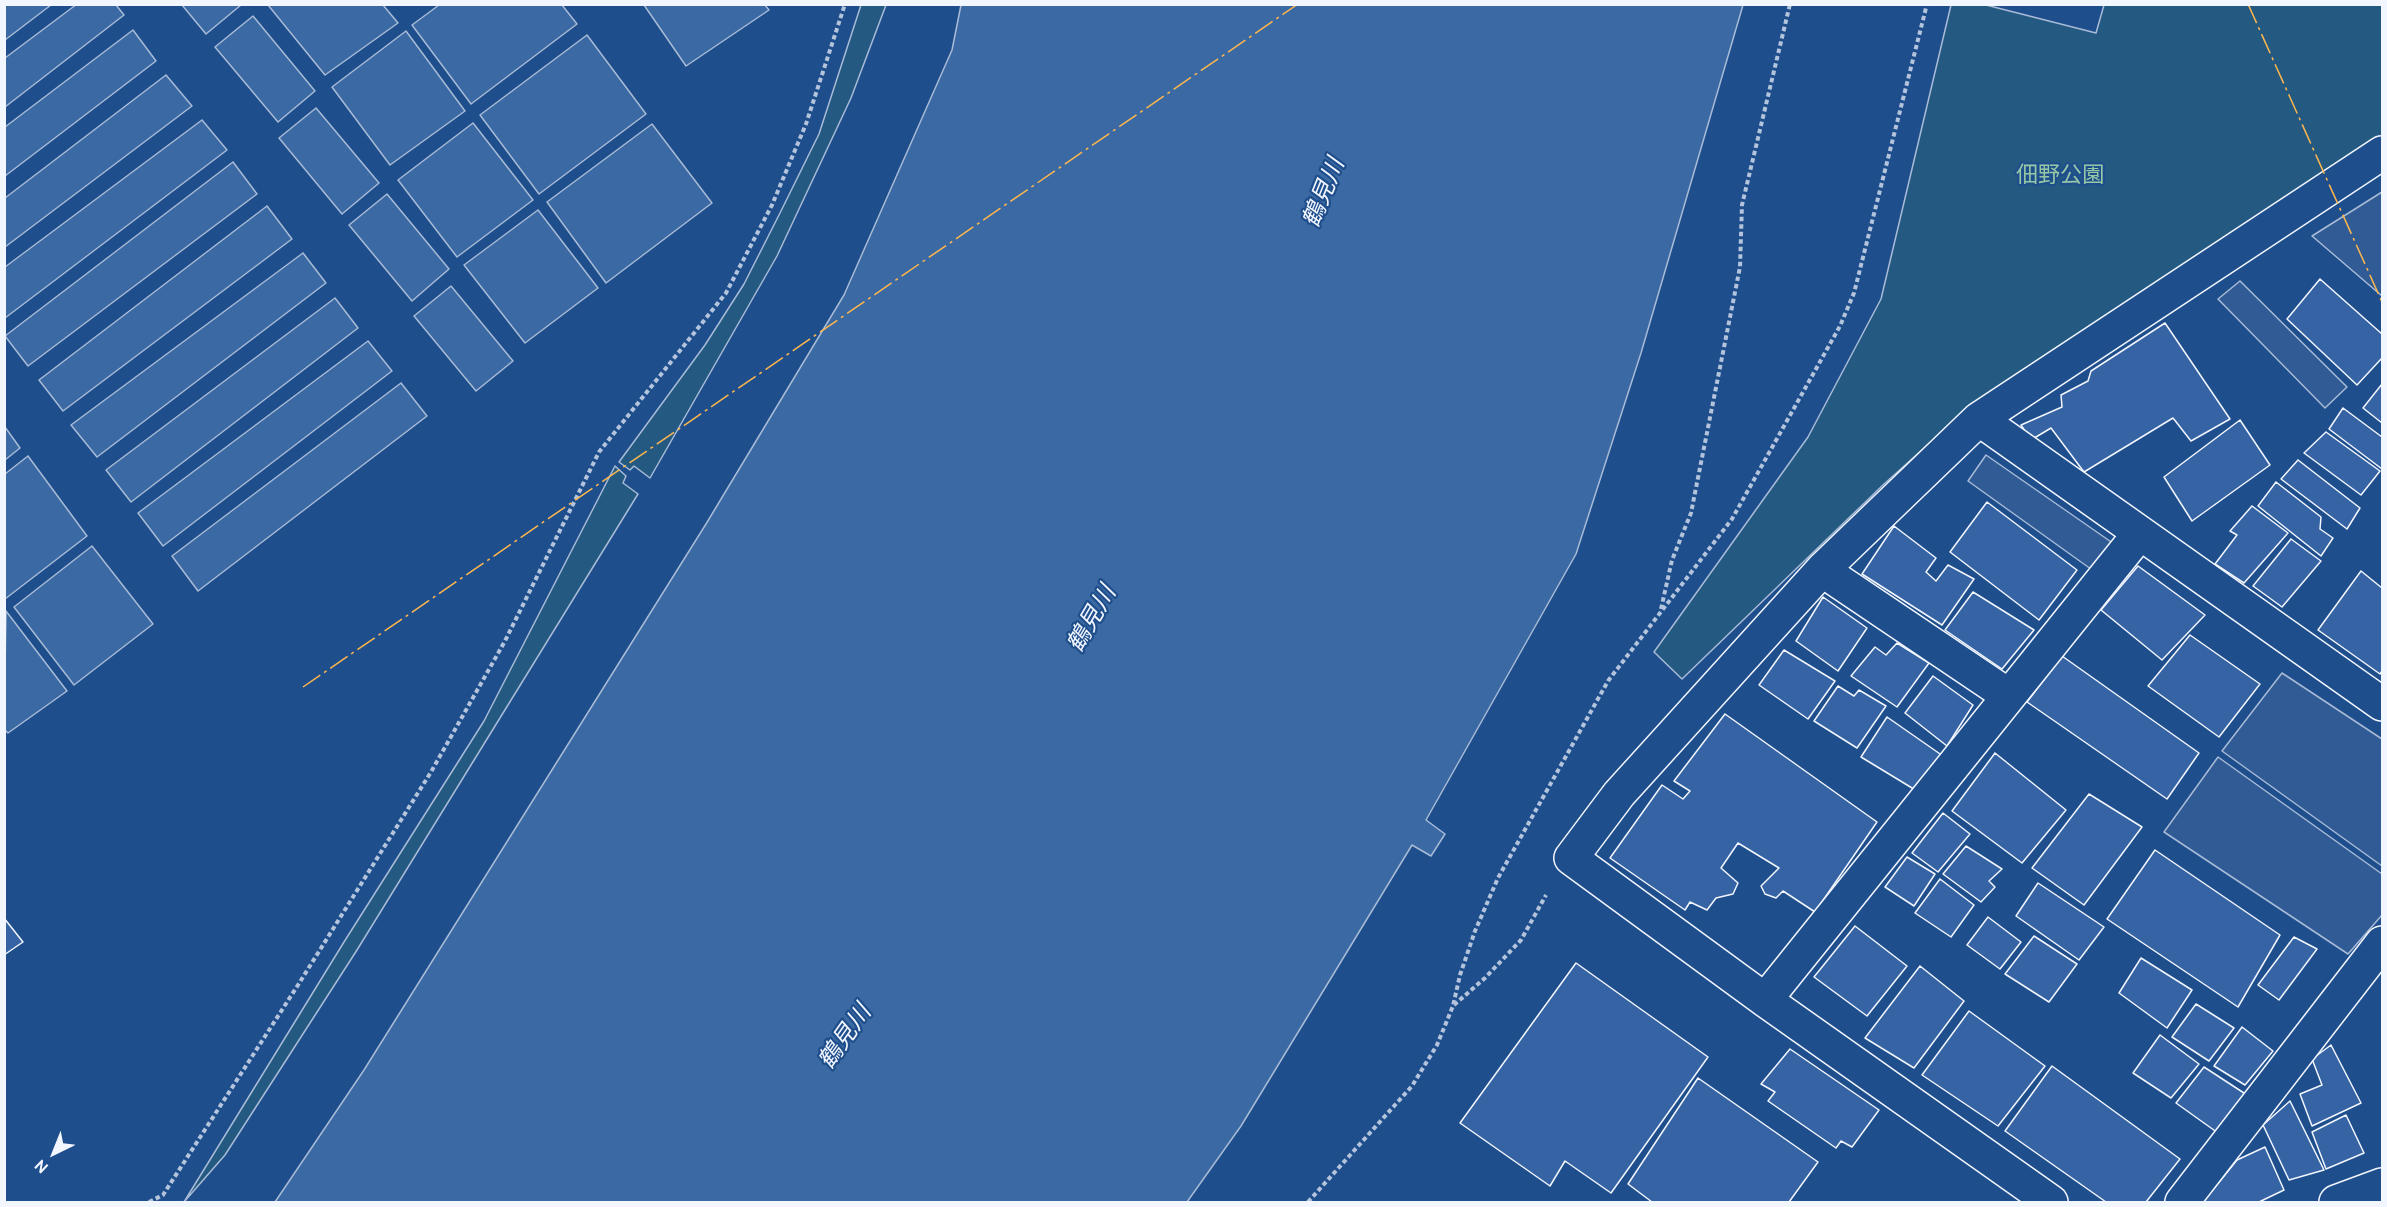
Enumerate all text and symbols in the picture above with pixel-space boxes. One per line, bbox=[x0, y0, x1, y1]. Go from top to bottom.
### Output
water label: 鶴見川 bbox=[1297, 154, 1351, 232]
park label: 佃野公園 bbox=[2016, 163, 2104, 189]
water label: 鶴見川 bbox=[1062, 581, 1122, 657]
water label: 鶴見川 bbox=[813, 999, 877, 1075]
north arrow bbox=[24, 1123, 84, 1183]
text: N bbox=[31, 1156, 52, 1177]

